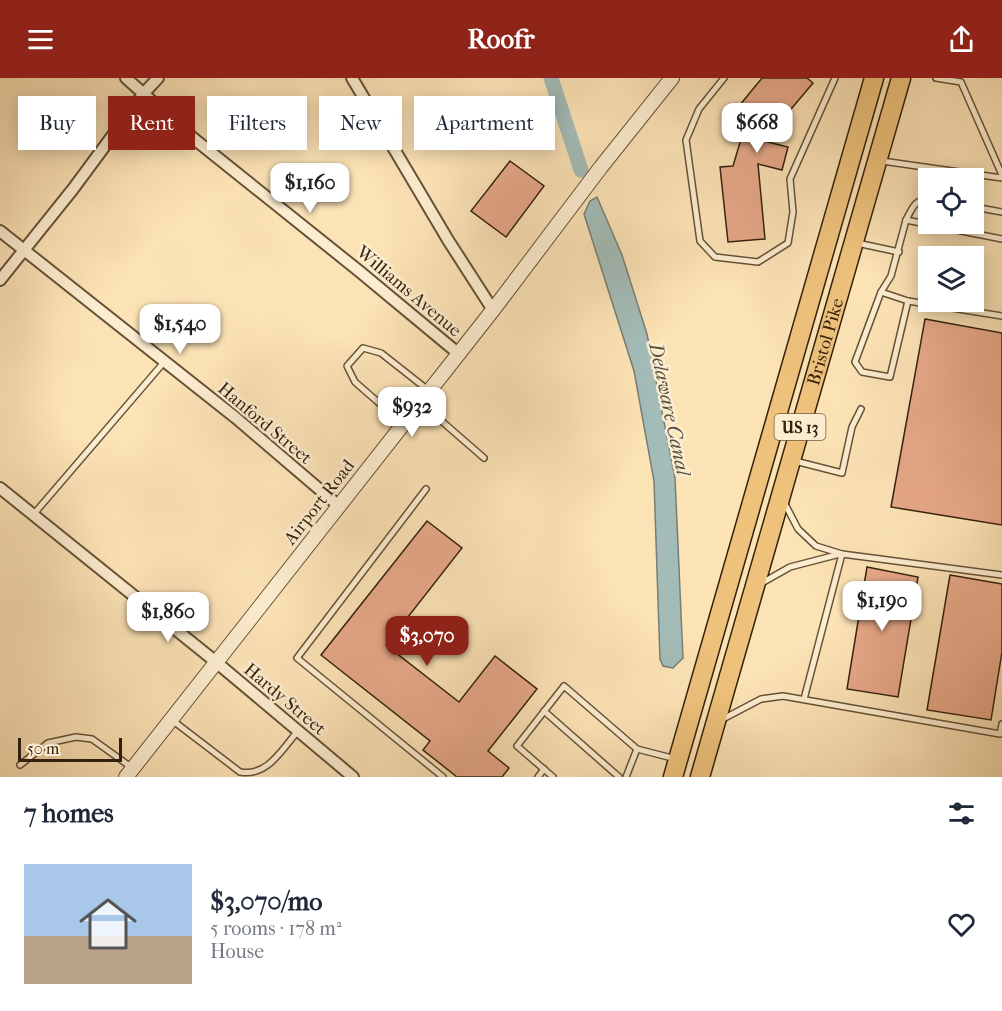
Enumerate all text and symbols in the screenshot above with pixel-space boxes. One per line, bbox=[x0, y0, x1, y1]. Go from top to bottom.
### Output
icon: menu bbox=[24, 23, 57, 56]
text: Roofr bbox=[468, 23, 534, 55]
icon: share bbox=[945, 23, 978, 56]
chip: Buy bbox=[18, 96, 96, 150]
chip: Rent bbox=[108, 96, 195, 150]
chip: Filters bbox=[207, 96, 307, 150]
chip: New bbox=[319, 96, 402, 150]
chip: Apartment bbox=[414, 96, 555, 150]
pin: $668 bbox=[721, 103, 793, 154]
text: $668 bbox=[736, 111, 778, 134]
pin: $1,160 bbox=[261, 163, 359, 214]
map controls bbox=[918, 168, 984, 312]
button: locate bbox=[918, 168, 984, 234]
text: $1,160 bbox=[284, 171, 336, 194]
street label: Williams Avenue bbox=[351, 241, 465, 341]
button: layers bbox=[918, 246, 984, 312]
street label: Bristol Pike bbox=[803, 296, 848, 388]
pin: $1,540 bbox=[131, 304, 229, 355]
text: $1,540 bbox=[154, 312, 206, 335]
water label: Delaware Canal bbox=[644, 339, 695, 479]
street label: Hanford Street bbox=[213, 378, 316, 469]
pin: $932 bbox=[376, 387, 448, 438]
text: $932 bbox=[392, 395, 432, 418]
road number: US 13 bbox=[774, 414, 826, 440]
street label: Airport Road bbox=[279, 455, 359, 550]
pin: $1,190 bbox=[833, 581, 931, 632]
text: $1,190 bbox=[857, 589, 907, 612]
pin: $1,860 bbox=[119, 592, 217, 643]
text: $1,860 bbox=[141, 600, 195, 623]
pin: $3,070 bbox=[378, 616, 476, 667]
text: $3,070 bbox=[400, 624, 455, 647]
street label: Hardy Street bbox=[239, 659, 330, 740]
scale bar bbox=[18, 735, 122, 762]
text: 50 m bbox=[27, 739, 59, 758]
icon: filters bbox=[945, 797, 978, 830]
text: 7 homes bbox=[24, 798, 114, 829]
text: $3,070/mo bbox=[210, 886, 323, 917]
icon: home bbox=[72, 888, 144, 960]
icon: heart bbox=[945, 908, 978, 941]
text: 5 rooms · 178 m² bbox=[210, 917, 342, 940]
text: House bbox=[210, 940, 264, 963]

